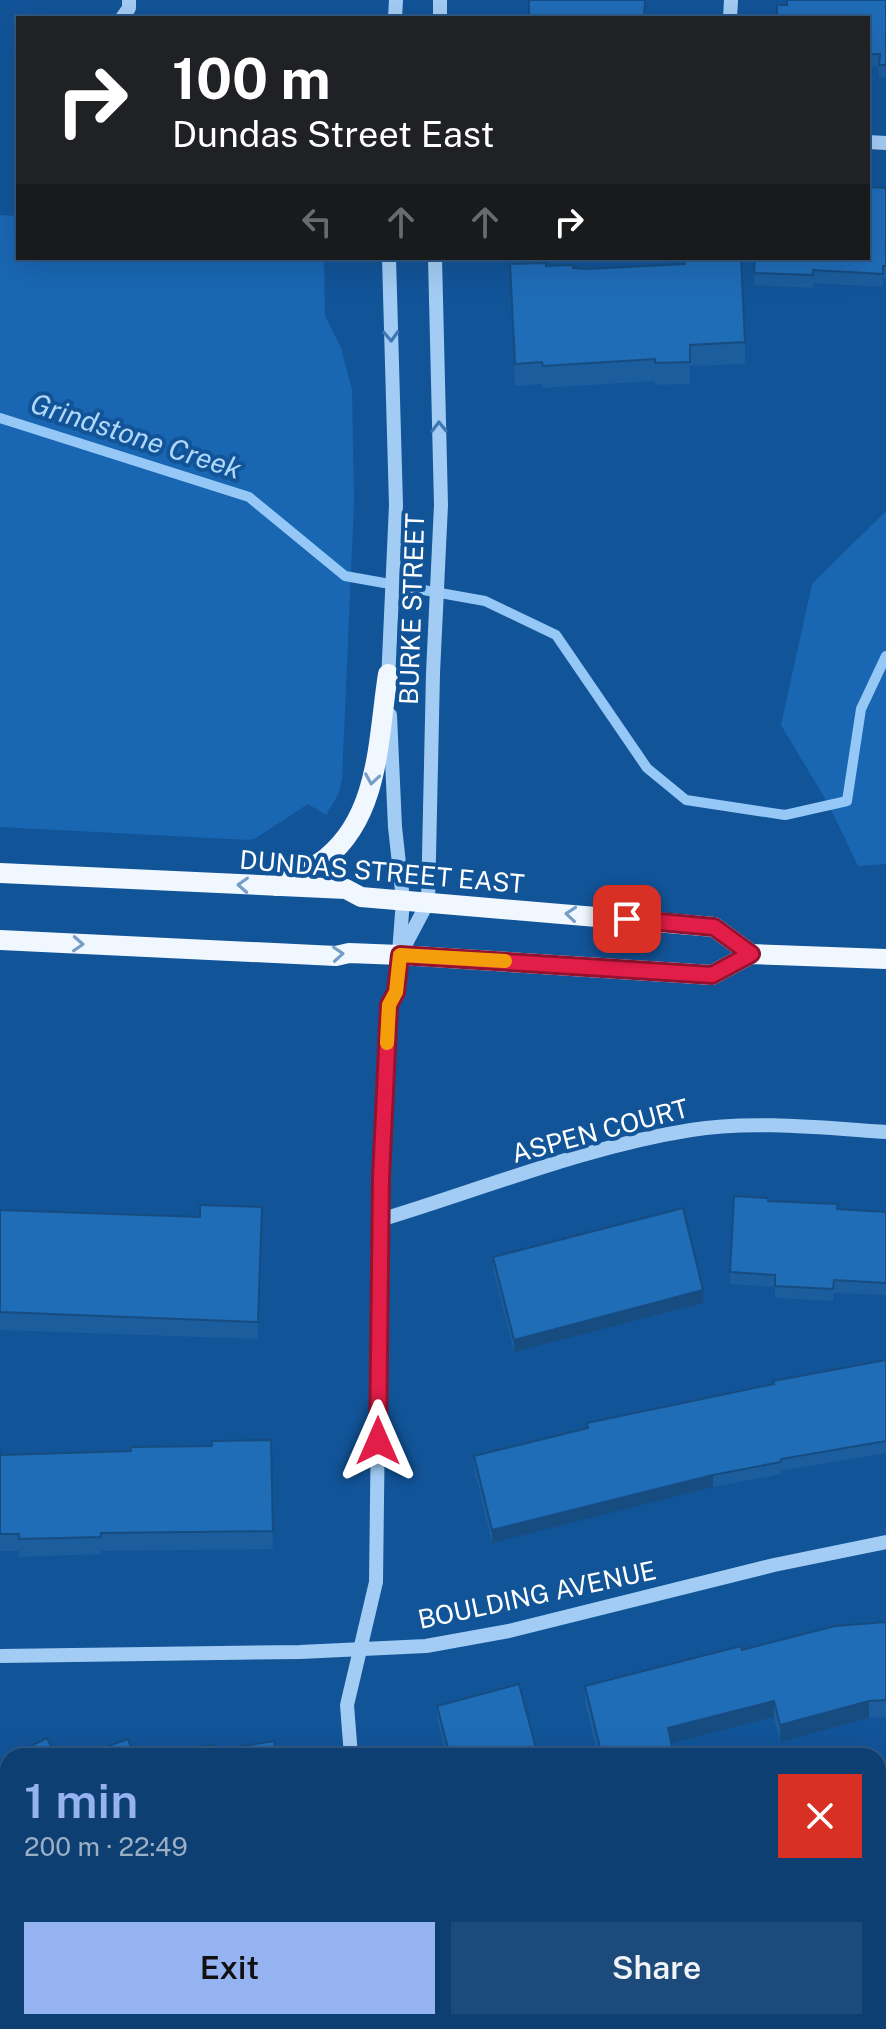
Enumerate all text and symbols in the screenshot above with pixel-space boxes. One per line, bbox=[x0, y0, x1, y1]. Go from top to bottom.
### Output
text: 100 m bbox=[172, 46, 331, 112]
icon: right bbox=[40, 48, 144, 152]
text: Dundas Street East bbox=[172, 113, 494, 155]
icon: left bbox=[295, 200, 339, 244]
icon: ahead bbox=[379, 200, 423, 244]
icon: ahead bbox=[463, 200, 507, 244]
icon: right bbox=[547, 200, 591, 244]
one-way arrow bbox=[383, 330, 400, 343]
water label: Grindstone Creek bbox=[27, 386, 246, 485]
one-way arrow bbox=[430, 420, 447, 433]
street label: BURKE STREET bbox=[393, 513, 430, 705]
one-way arrow bbox=[364, 772, 381, 786]
street label: DUNDAS STREET EAST bbox=[238, 844, 526, 899]
one-way arrow bbox=[236, 877, 249, 894]
pin bbox=[593, 885, 661, 953]
icon: arrive bbox=[605, 897, 649, 941]
one-way arrow bbox=[564, 906, 577, 923]
one-way arrow bbox=[72, 935, 85, 952]
one-way arrow bbox=[331, 946, 344, 963]
street label: ASPEN COURT bbox=[508, 1092, 692, 1169]
position arrow bbox=[336, 1399, 420, 1483]
street label: BOULDING AVENUE bbox=[415, 1554, 659, 1635]
text: 1 min bbox=[24, 1772, 138, 1829]
button: close bbox=[778, 1774, 862, 1858]
text: 200 m · 22:49 bbox=[24, 1831, 188, 1862]
button: Exit bbox=[24, 1922, 435, 2014]
button: Share bbox=[451, 1922, 862, 2014]

